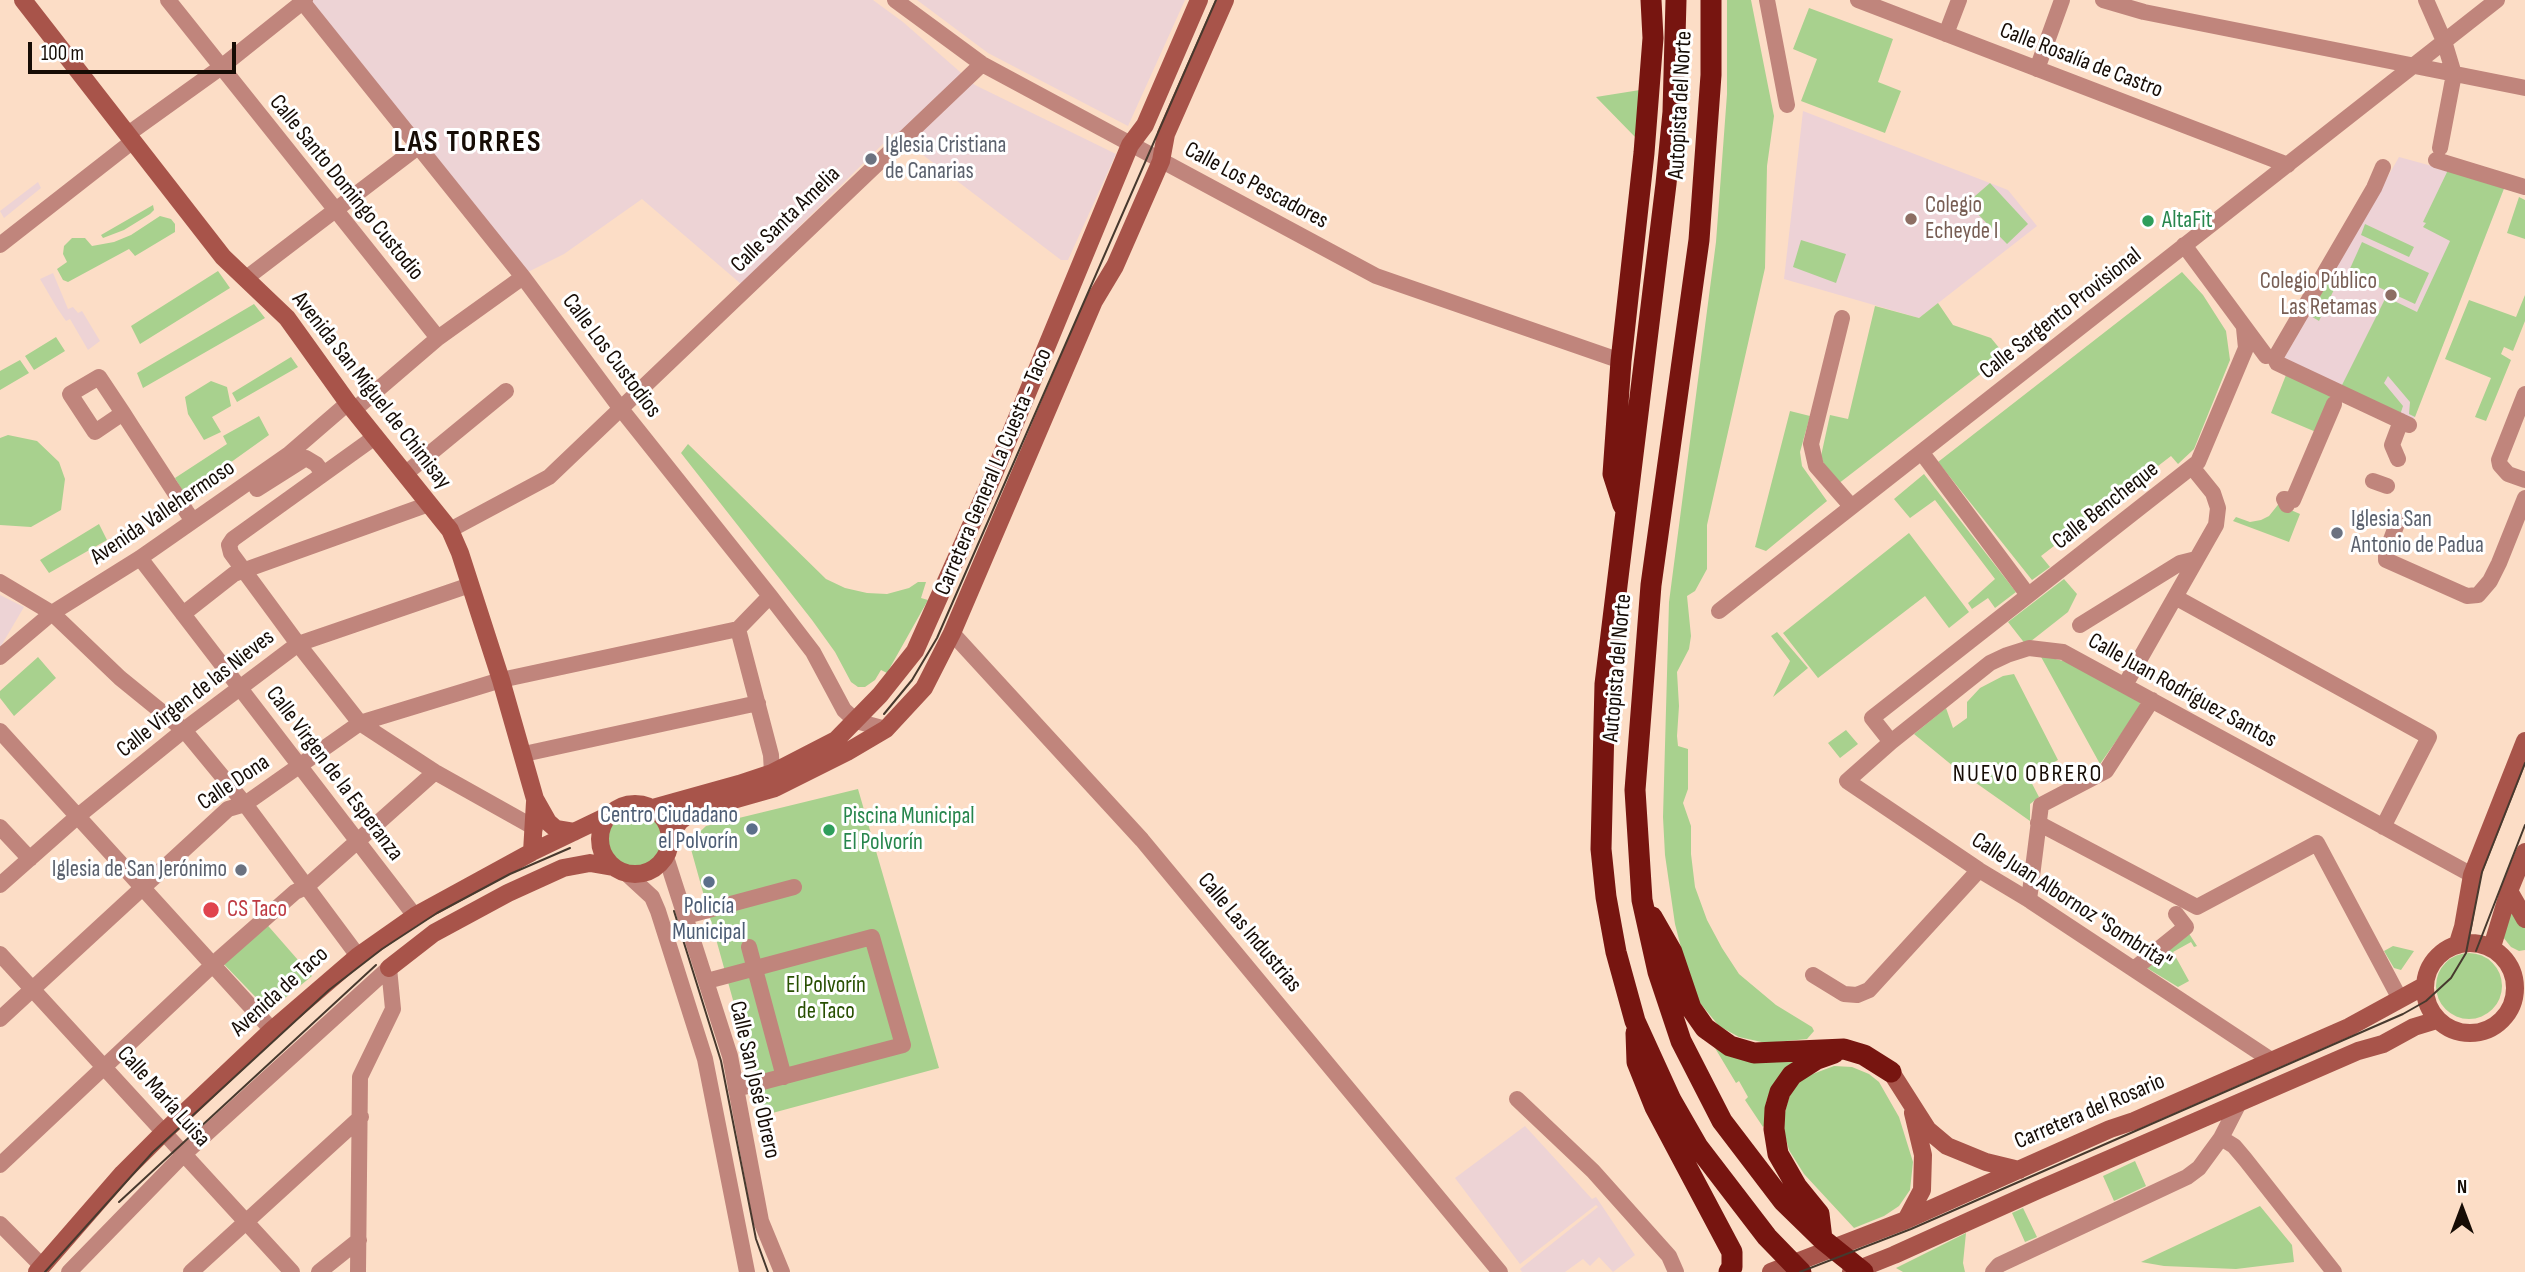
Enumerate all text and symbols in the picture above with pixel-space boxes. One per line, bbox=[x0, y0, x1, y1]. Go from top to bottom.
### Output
street label: Calle Rosalía de Castro bbox=[1996, 17, 2166, 105]
scale bar bbox=[32, 28, 240, 72]
street label: Autopista del Norte bbox=[1663, 30, 1699, 180]
text: 100 m bbox=[41, 41, 84, 66]
street label: Calle Santo Domingo Custodio bbox=[263, 90, 429, 286]
district label: LAS TORRES bbox=[395, 125, 541, 161]
place label: Iglesia Cristiana de Canarias bbox=[885, 132, 1006, 186]
street label: Calle Los Pescadores bbox=[1179, 137, 1333, 235]
marker: Iglesia Cristiana de Canarias bbox=[863, 151, 879, 167]
street label: Calle Santa Amelia bbox=[726, 161, 846, 279]
place label: Colegio Echeyde I bbox=[1925, 192, 1998, 246]
place label: AltaFit bbox=[2162, 207, 2213, 235]
marker: Colegio Echeyde I bbox=[1903, 211, 1919, 227]
marker: AltaFit bbox=[2140, 213, 2156, 229]
street label: Calle Sargento Provisional bbox=[1975, 242, 2147, 386]
place label: Colegio Público Las Retamas bbox=[2260, 268, 2377, 322]
street label: Avenida San Miguel de Chimisay bbox=[286, 287, 456, 495]
marker: Colegio Público Las Retamas bbox=[2383, 287, 2399, 303]
street label: Calle Los Custodios bbox=[556, 289, 666, 423]
street label: Carretera General La Cuesta - Taco bbox=[929, 344, 1059, 600]
street label: Avenida Vallehermoso bbox=[86, 455, 240, 571]
street label: Calle Bencheque bbox=[2047, 456, 2165, 556]
place label: Iglesia San Antonio de Padua bbox=[2351, 506, 2484, 560]
marker: Iglesia San Antonio de Padua bbox=[2329, 525, 2345, 541]
street label: Autopista del Norte bbox=[1598, 593, 1638, 743]
street label: Calle Virgen de las Nieves bbox=[112, 624, 280, 764]
street label: Calle Juan Rodríguez Santos bbox=[2083, 628, 2281, 754]
street label: Calle Virgen de la Esperanza bbox=[259, 681, 409, 867]
street label: Calle Dona bbox=[193, 749, 275, 817]
district label: NUEVO OBRERO bbox=[1954, 761, 2102, 789]
place label: Centro Ciudadano el Polvorín bbox=[600, 802, 738, 856]
place label: Piscina Municipal El Polvorín bbox=[843, 803, 975, 857]
marker: Centro Ciudadano el Polvorín bbox=[744, 821, 760, 837]
marker: Piscina Municipal El Polvorín bbox=[821, 822, 837, 838]
street label: Calle Juan Albornoz "Sombrita" bbox=[1966, 827, 2176, 977]
place label: Iglesia de San Jerónimo bbox=[52, 856, 227, 884]
marker: Iglesia de San Jerónimo bbox=[233, 862, 249, 878]
street label: Calle Las Industrias bbox=[1191, 868, 1307, 998]
marker: Policía Municipal bbox=[701, 874, 717, 890]
place label: Policía Municipal bbox=[672, 893, 746, 947]
place label: CS Taco bbox=[227, 896, 287, 924]
marker: CS Taco bbox=[201, 900, 221, 920]
street label: Avenida de Taco bbox=[226, 941, 334, 1043]
park label: El Polvorín de Taco bbox=[786, 972, 866, 1026]
street label: Calle San José Obrero bbox=[722, 999, 786, 1161]
street label: Calle María Luisa bbox=[110, 1041, 216, 1153]
street label: Carretera del Rosario bbox=[2011, 1068, 2169, 1156]
north arrow bbox=[2427, 1174, 2497, 1244]
text: N bbox=[2457, 1176, 2467, 1199]

